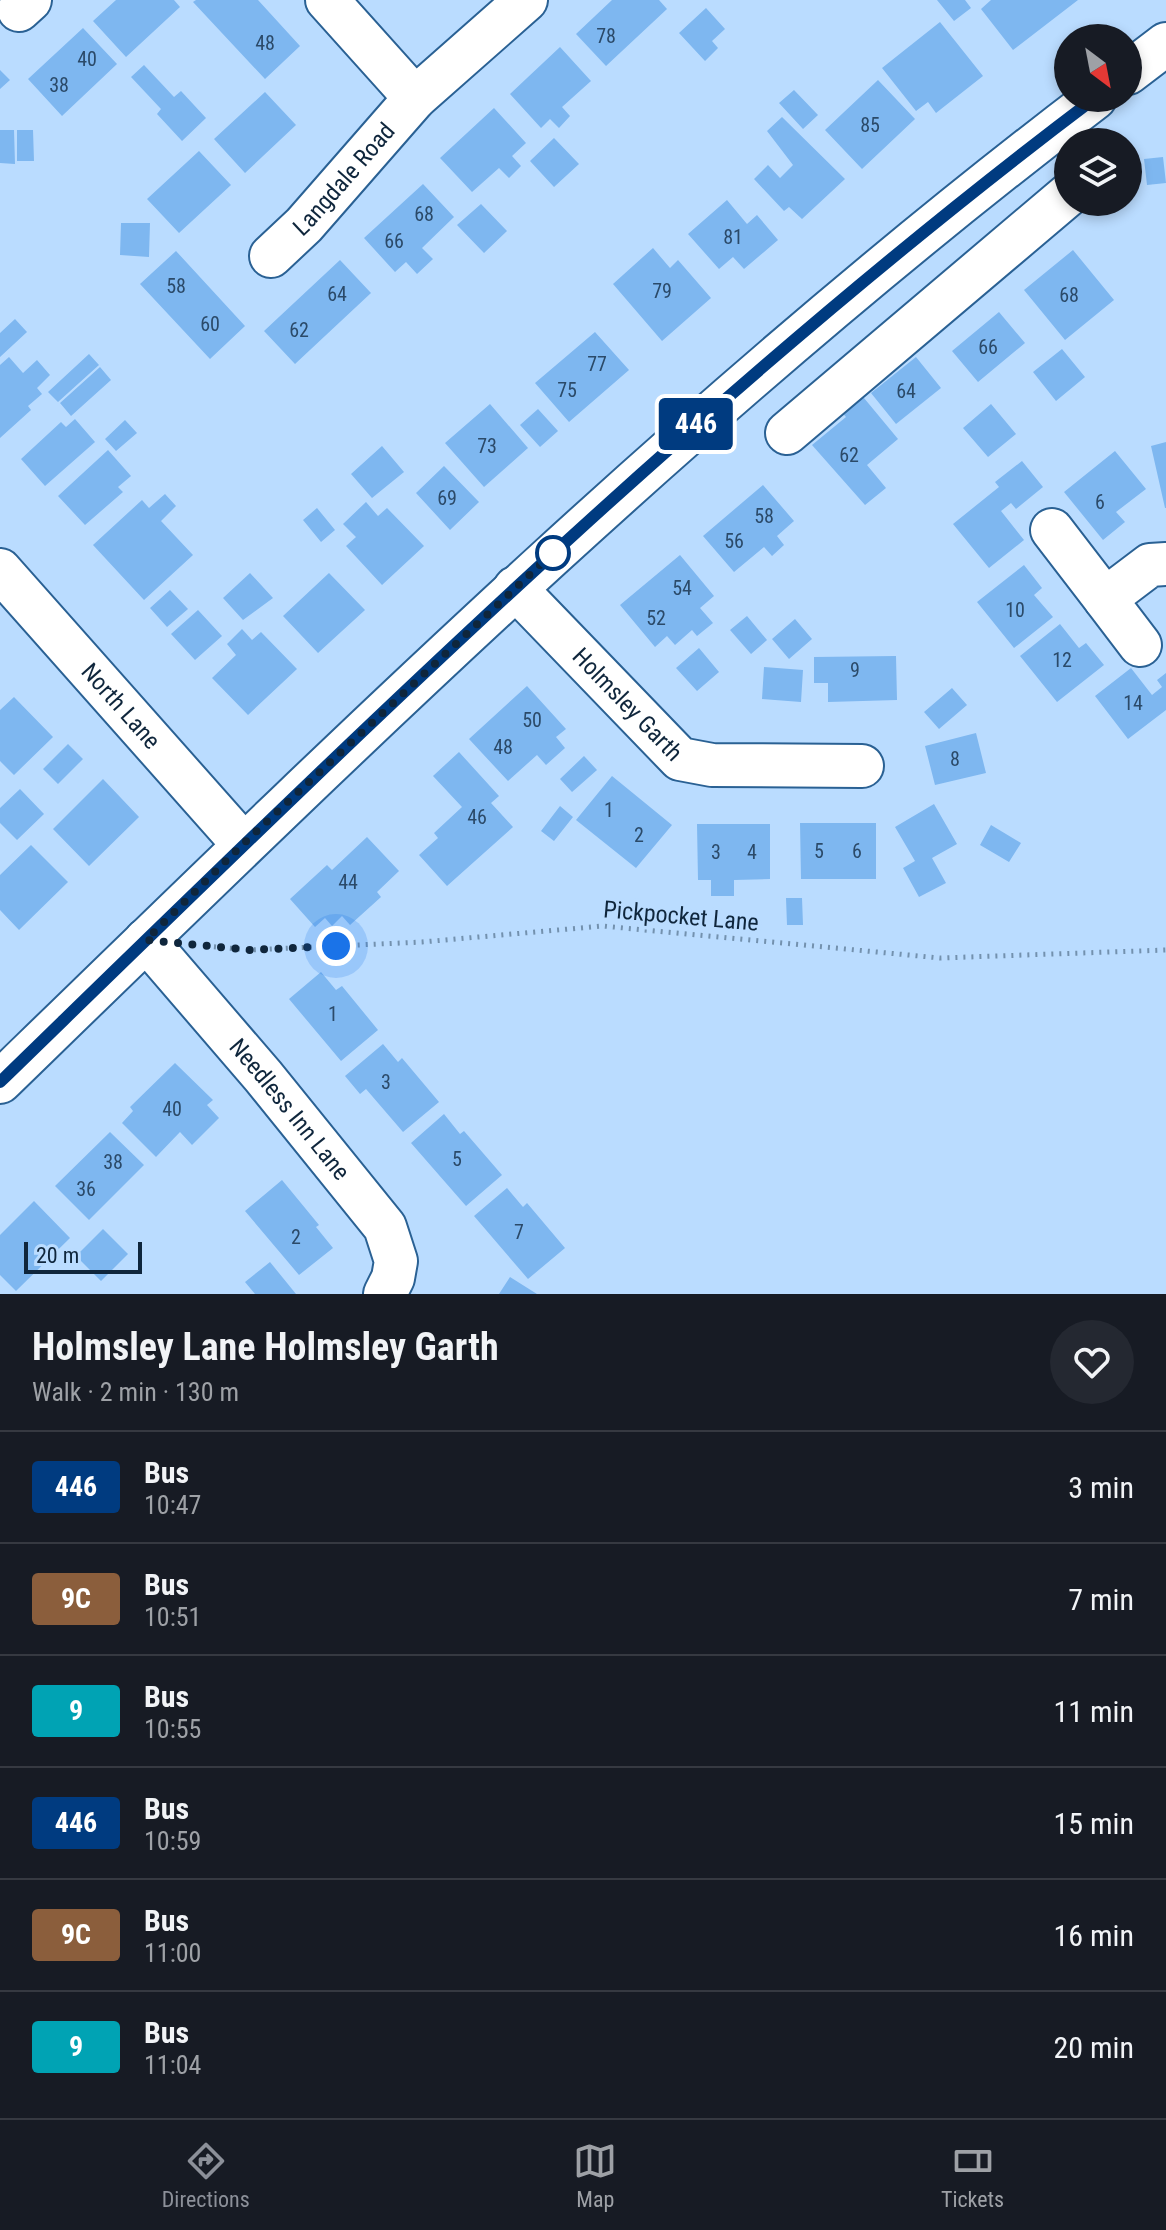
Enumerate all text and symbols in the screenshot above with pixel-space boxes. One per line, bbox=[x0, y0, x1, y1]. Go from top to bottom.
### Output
house number: 78 bbox=[596, 24, 616, 48]
north arrow bbox=[1054, 24, 1142, 112]
map controls bbox=[1054, 24, 1142, 216]
house number: 48 bbox=[255, 31, 275, 55]
house number: 40 bbox=[77, 47, 97, 71]
house number: 38 bbox=[49, 73, 69, 97]
house number: 85 bbox=[860, 113, 880, 137]
street label: Langdale Road bbox=[288, 117, 401, 242]
button: layers bbox=[1054, 128, 1142, 216]
house number: 68 bbox=[414, 202, 434, 226]
house number: 81 bbox=[723, 225, 743, 249]
house number: 66 bbox=[384, 229, 404, 253]
house number: 58 bbox=[166, 274, 186, 298]
house number: 79 bbox=[652, 279, 672, 303]
house number: 64 bbox=[327, 282, 347, 306]
house number: 68 bbox=[1059, 283, 1079, 307]
house number: 60 bbox=[200, 312, 220, 336]
house number: 62 bbox=[289, 318, 309, 342]
house number: 66 bbox=[978, 335, 998, 359]
house number: 77 bbox=[587, 352, 607, 376]
house number: 75 bbox=[557, 378, 577, 402]
house number: 64 bbox=[896, 379, 916, 403]
line badge: 446 bbox=[650, 398, 742, 450]
text: 446 bbox=[675, 407, 717, 440]
house number: 73 bbox=[477, 434, 497, 458]
house number: 62 bbox=[839, 443, 859, 467]
house number: 69 bbox=[437, 486, 457, 510]
house number: 6 bbox=[1095, 490, 1105, 514]
house number: 58 bbox=[754, 504, 774, 528]
house number: 56 bbox=[724, 529, 744, 553]
unlabelled marker bbox=[536, 536, 570, 570]
house number: 54 bbox=[672, 576, 692, 600]
house number: 10 bbox=[1005, 598, 1025, 622]
house number: 52 bbox=[646, 606, 666, 630]
street label: Holmsley Garth bbox=[567, 642, 688, 767]
house number: 12 bbox=[1052, 648, 1072, 672]
street label: North Lane bbox=[76, 658, 166, 755]
house number: 9 bbox=[850, 658, 860, 682]
house number: 14 bbox=[1123, 691, 1143, 715]
house number: 50 bbox=[522, 708, 542, 732]
house number: 48 bbox=[493, 735, 513, 759]
house number: 8 bbox=[950, 747, 960, 771]
house number: 1 bbox=[604, 798, 614, 822]
house number: 46 bbox=[467, 805, 487, 829]
house number: 2 bbox=[634, 823, 644, 847]
house number: 5 bbox=[814, 839, 824, 863]
house number: 6 bbox=[852, 839, 862, 863]
house number: 3 bbox=[711, 840, 721, 864]
house number: 4 bbox=[747, 840, 757, 864]
house number: 44 bbox=[338, 870, 358, 894]
street label: Pickpocket Lane bbox=[602, 895, 760, 937]
your location bbox=[316, 926, 356, 966]
house number: 1 bbox=[328, 1002, 338, 1026]
street label: Needless Inn Lane bbox=[223, 1033, 355, 1186]
house number: 3 bbox=[381, 1070, 391, 1094]
house number: 40 bbox=[162, 1097, 182, 1121]
house number: 5 bbox=[452, 1147, 462, 1171]
house number: 38 bbox=[103, 1150, 123, 1174]
house number: 36 bbox=[76, 1177, 96, 1201]
house number: 7 bbox=[514, 1220, 524, 1244]
house number: 2 bbox=[291, 1225, 301, 1249]
scale bar bbox=[24, 1238, 142, 1274]
text: 20 m bbox=[36, 1243, 79, 1268]
button: heart bbox=[1050, 1320, 1134, 1404]
text: Holmsley Lane Holmsley Garth bbox=[32, 1325, 499, 1369]
text: Walk · 2 min · 130 m bbox=[32, 1377, 239, 1407]
text: Bus bbox=[144, 1455, 189, 1490]
text: 446 bbox=[55, 1470, 97, 1503]
text: 3 min bbox=[1068, 1470, 1134, 1505]
text: 10:47 bbox=[144, 1490, 201, 1520]
text: Bus bbox=[144, 1567, 189, 1602]
text: 9C bbox=[61, 1582, 91, 1615]
text: 7 min bbox=[1068, 1582, 1134, 1617]
text: 10:51 bbox=[144, 1602, 201, 1632]
text: Bus bbox=[144, 1679, 189, 1714]
text: 9 bbox=[69, 1694, 83, 1727]
text: 11 min bbox=[1053, 1694, 1134, 1729]
text: 10:55 bbox=[144, 1714, 201, 1744]
text: Bus bbox=[144, 1791, 189, 1826]
text: 446 bbox=[55, 1806, 97, 1839]
text: 15 min bbox=[1053, 1806, 1134, 1841]
text: 10:59 bbox=[144, 1826, 201, 1856]
text: Bus bbox=[144, 1903, 189, 1938]
text: 9C bbox=[61, 1918, 91, 1951]
text: 16 min bbox=[1053, 1918, 1134, 1953]
text: 11:00 bbox=[144, 1938, 201, 1968]
text: Bus bbox=[144, 2015, 189, 2050]
text: 9 bbox=[69, 2030, 83, 2063]
text: 20 min bbox=[1053, 2030, 1134, 2065]
text: 11:04 bbox=[144, 2050, 201, 2080]
tab: Directions bbox=[162, 2139, 250, 2212]
tab: Map bbox=[573, 2139, 617, 2212]
tab: Tickets bbox=[941, 2139, 1004, 2212]

